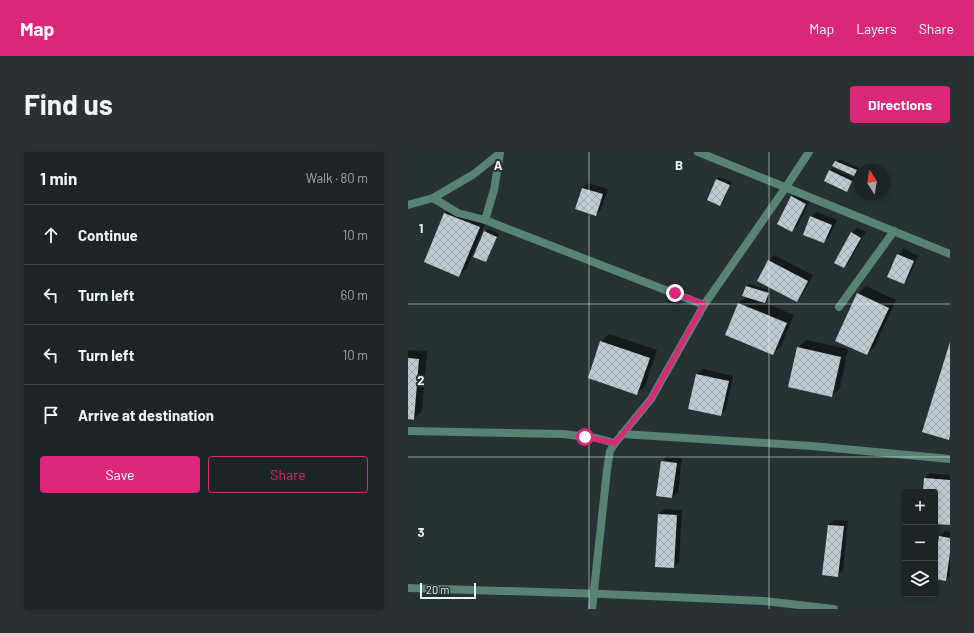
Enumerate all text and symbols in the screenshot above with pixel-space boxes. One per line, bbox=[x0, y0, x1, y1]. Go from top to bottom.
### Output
text: Map bbox=[20, 17, 54, 40]
text: Map bbox=[809, 20, 834, 37]
text: Layers bbox=[856, 20, 897, 37]
text: Share bbox=[919, 20, 954, 37]
button: Directions bbox=[850, 86, 950, 123]
text: Find us bbox=[24, 87, 113, 121]
text: A bbox=[494, 157, 503, 173]
text: B bbox=[675, 157, 683, 173]
north arrow bbox=[854, 164, 890, 200]
text: 1 min bbox=[40, 168, 77, 188]
text: Walk · 80 m bbox=[306, 170, 368, 186]
text: 1 bbox=[419, 220, 423, 236]
icon: ahead bbox=[40, 224, 62, 246]
text: Continue bbox=[78, 226, 138, 244]
text: 10 m bbox=[343, 227, 368, 243]
icon: left bbox=[40, 284, 62, 306]
route end bbox=[666, 284, 684, 302]
text: Turn left bbox=[78, 286, 134, 304]
text: 60 m bbox=[341, 287, 368, 303]
icon: left bbox=[40, 344, 62, 366]
text: Turn left bbox=[78, 346, 134, 364]
text: 10 m bbox=[343, 347, 368, 363]
text: 2 bbox=[417, 372, 425, 388]
icon: arrive bbox=[40, 404, 62, 426]
text: Arrive at destination bbox=[78, 406, 214, 424]
route start bbox=[576, 428, 594, 446]
button: Save bbox=[40, 456, 200, 493]
button: Share bbox=[208, 456, 368, 493]
map controls bbox=[902, 489, 938, 597]
button: + bbox=[902, 489, 938, 525]
text: 3 bbox=[417, 524, 425, 540]
button: − bbox=[902, 525, 938, 561]
button: layers bbox=[902, 561, 938, 597]
scale bar bbox=[420, 581, 476, 600]
text: 20 m bbox=[426, 583, 449, 596]

